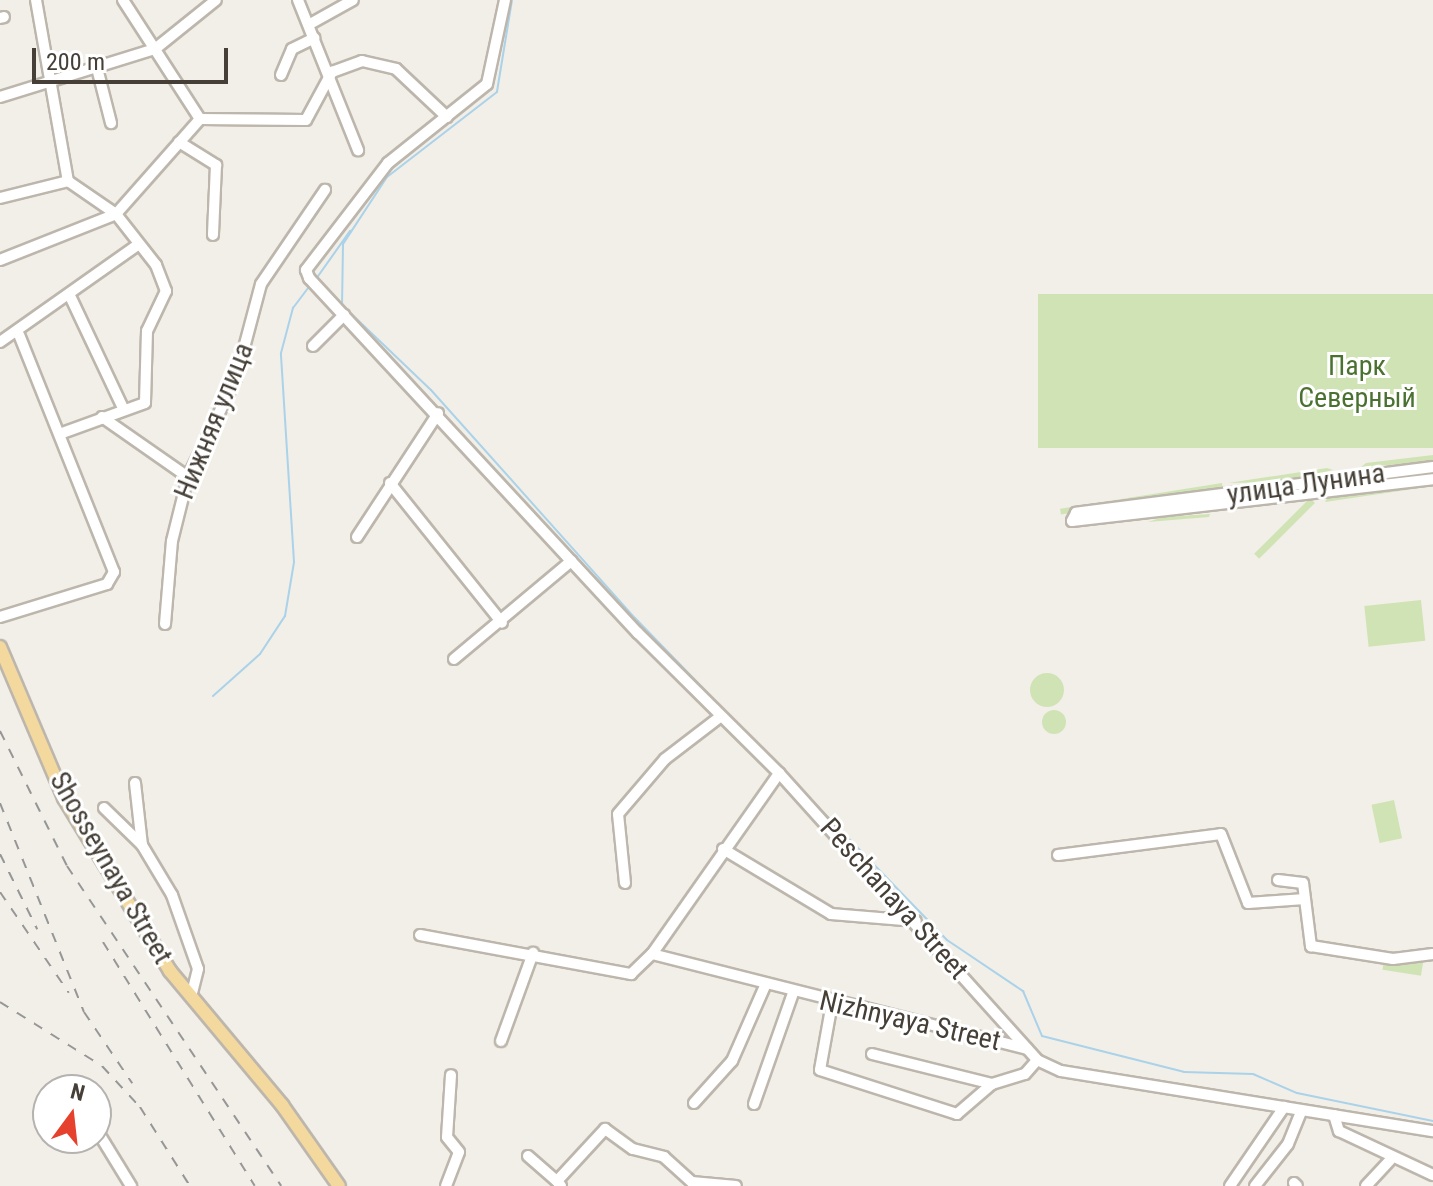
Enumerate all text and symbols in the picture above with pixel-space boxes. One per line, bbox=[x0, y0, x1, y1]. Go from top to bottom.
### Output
scale bar bbox=[36, 32, 232, 82]
text: 200 m bbox=[46, 48, 105, 76]
street label: Нижняя улица bbox=[167, 338, 261, 504]
park label: Парк Северный bbox=[1298, 349, 1416, 415]
street label: улица Лунина bbox=[1225, 456, 1387, 512]
street label: Shosseynaya Street bbox=[42, 766, 180, 970]
street label: Peschanaya Street bbox=[813, 812, 975, 986]
street label: Nizhnyaya Street bbox=[816, 984, 1004, 1058]
north arrow bbox=[32, 1074, 112, 1154]
text: N bbox=[68, 1078, 88, 1106]

